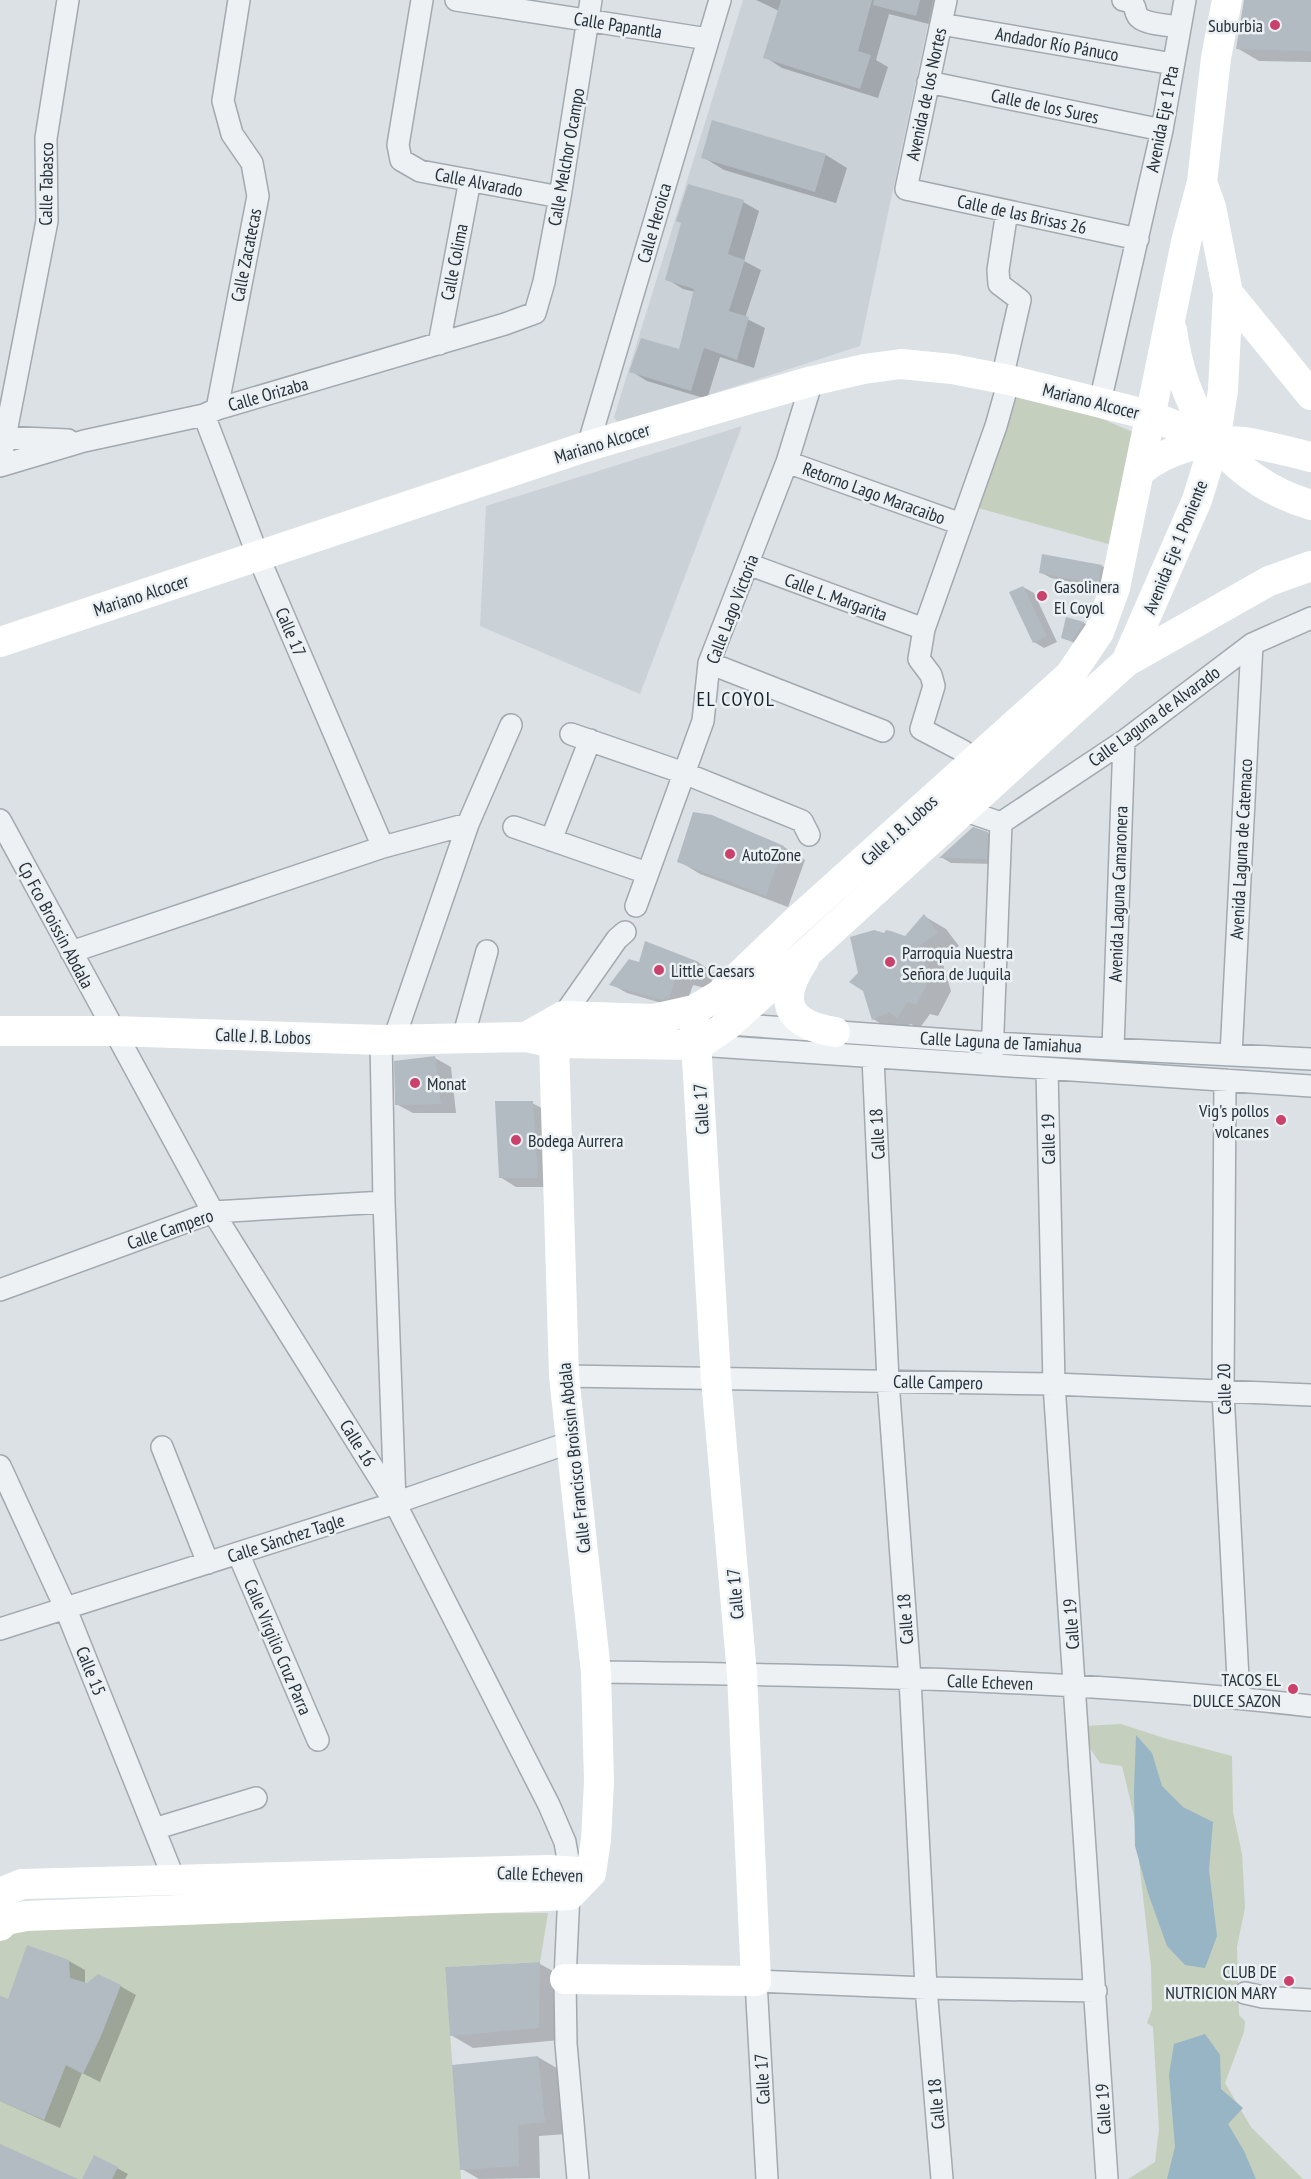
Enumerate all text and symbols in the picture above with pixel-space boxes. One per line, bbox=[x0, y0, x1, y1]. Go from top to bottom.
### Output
street label: Calle Papantla bbox=[572, 7, 664, 43]
place label: Suburbia bbox=[1208, 14, 1263, 37]
marker: Suburbia bbox=[1268, 18, 1282, 32]
street label: Andador Río Pánuco bbox=[994, 22, 1121, 66]
street label: Avenida de los Nortes bbox=[901, 26, 951, 162]
street label: Avenida Eje 1 Pta bbox=[1140, 64, 1184, 174]
street label: Calle de los Sures bbox=[989, 83, 1101, 129]
street label: Calle Melchor Ocampo bbox=[543, 86, 589, 228]
street label: Calle Tabasco bbox=[34, 142, 58, 226]
street label: Calle Alvarado bbox=[433, 162, 525, 202]
street label: Calle Heroica bbox=[632, 180, 676, 266]
street label: Calle de las Brisas 26 bbox=[955, 189, 1089, 239]
street label: Calle Zacatecas bbox=[226, 206, 266, 304]
street label: Calle Colima bbox=[435, 222, 473, 302]
street label: Calle Orizaba bbox=[225, 372, 311, 416]
street label: Mariano Alcocer bbox=[1040, 378, 1142, 424]
street label: Mariano Alcocer bbox=[551, 418, 653, 468]
street label: Retorno Lago Maracaibo bbox=[800, 457, 949, 530]
street label: Avenida Eje 1 Poniente bbox=[1138, 477, 1212, 617]
street label: Calle Lago Victoria bbox=[701, 551, 763, 667]
street label: Calle L. Margarita bbox=[781, 568, 891, 626]
street label: Mariano Alcocer bbox=[90, 569, 192, 621]
place label: Gasolinera El Coyol bbox=[1054, 575, 1119, 619]
marker: Gasolinera El Coyol bbox=[1035, 589, 1049, 603]
street label: Calle 17 bbox=[270, 604, 312, 660]
street label: Calle Laguna de Alvarado bbox=[1084, 660, 1224, 771]
district label: EL COYOL bbox=[696, 686, 776, 712]
street label: Avenida Laguna de Catemaco bbox=[1225, 758, 1257, 940]
street label: Calle J. B. Lobos bbox=[856, 790, 942, 870]
street label: Avenida Laguna Camaronera bbox=[1103, 806, 1133, 982]
place label: AutoZone bbox=[742, 843, 801, 866]
marker: AutoZone bbox=[723, 847, 737, 861]
street label: Cp Fco Broissin Abdala bbox=[13, 858, 99, 992]
place label: Parroquia Nuestra Señora de Juquila bbox=[902, 941, 1013, 985]
marker: Parroquia Nuestra Señora de Juquila bbox=[883, 955, 897, 969]
place label: Little Caesars bbox=[671, 959, 755, 982]
marker: Little Caesars bbox=[652, 963, 666, 977]
street label: Calle J. B. Lobos bbox=[215, 1023, 311, 1049]
street label: Calle Laguna de Tamiahua bbox=[920, 1026, 1082, 1058]
place label: Monat bbox=[427, 1072, 466, 1095]
marker: Monat bbox=[408, 1076, 422, 1090]
street label: Calle 17 bbox=[688, 1083, 714, 1135]
place label: Vig's pollos volcanes bbox=[1198, 1099, 1269, 1143]
street label: Calle 18 bbox=[864, 1108, 890, 1160]
street label: Calle 19 bbox=[1036, 1113, 1060, 1165]
marker: Vig's pollos volcanes bbox=[1274, 1113, 1288, 1127]
place label: Bodega Aurrera bbox=[528, 1129, 623, 1152]
marker: Bodega Aurrera bbox=[509, 1133, 523, 1147]
street label: Calle Campero bbox=[124, 1203, 216, 1254]
street label: Calle Francisco Broissin Abdala bbox=[553, 1362, 595, 1554]
street label: Calle 20 bbox=[1212, 1363, 1236, 1415]
street label: Calle Campero bbox=[893, 1370, 983, 1394]
street label: Calle 16 bbox=[335, 1415, 381, 1471]
street label: Calle Sánchez Tagle bbox=[225, 1508, 347, 1568]
street label: Calle 17 bbox=[721, 1568, 749, 1620]
street label: Calle Virgilio Cruz Parra bbox=[239, 1576, 317, 1718]
street label: Calle 18 bbox=[892, 1593, 918, 1645]
street label: Calle 19 bbox=[1058, 1598, 1084, 1650]
street label: Calle 15 bbox=[71, 1643, 111, 1699]
place label: TACOS EL DULCE SAZON bbox=[1193, 1668, 1282, 1712]
street label: Calle Echeven bbox=[946, 1669, 1034, 1695]
marker: TACOS EL DULCE SAZON bbox=[1286, 1682, 1300, 1696]
street label: Calle Echeven bbox=[496, 1861, 584, 1887]
place label: CLUB DE NUTRICION MARY bbox=[1165, 1960, 1278, 2004]
marker: CLUB DE NUTRICION MARY bbox=[1282, 1974, 1296, 1988]
street label: Calle 17 bbox=[749, 2053, 775, 2105]
street label: Calle 18 bbox=[922, 2078, 950, 2130]
street label: Calle 19 bbox=[1090, 2083, 1116, 2135]

